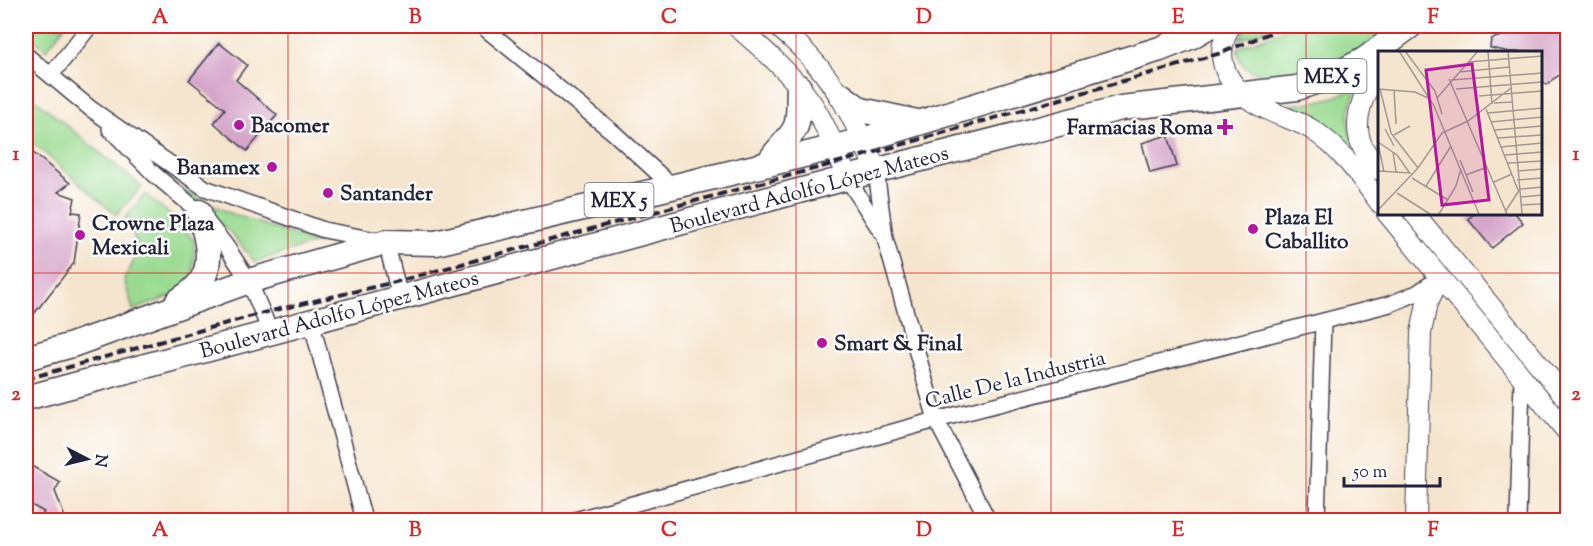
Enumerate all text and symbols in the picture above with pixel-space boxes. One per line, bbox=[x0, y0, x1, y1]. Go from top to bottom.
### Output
text: A bbox=[152, 4, 169, 33]
text: B bbox=[409, 4, 422, 33]
text: C bbox=[661, 4, 677, 33]
text: D bbox=[916, 4, 932, 33]
text: E bbox=[1172, 4, 1185, 33]
text: F bbox=[1427, 4, 1439, 33]
inset map bbox=[1378, 51, 1542, 214]
road number: MEX 5 bbox=[1298, 59, 1366, 93]
place label: Bacomer bbox=[251, 112, 330, 142]
place label: Farmacias Roma bbox=[1067, 114, 1213, 144]
marker: Bacomer bbox=[232, 118, 246, 132]
marker: Farmacias Roma bbox=[1218, 120, 1232, 134]
street label: Boulevard Adolfo López Mateos bbox=[667, 139, 952, 243]
text: 1 bbox=[13, 141, 20, 170]
text: 1 bbox=[1573, 141, 1580, 170]
place label: Banamex bbox=[177, 154, 260, 184]
marker: Banamex bbox=[265, 160, 279, 174]
place label: Santander bbox=[340, 180, 433, 210]
road number: MEX 5 bbox=[584, 183, 654, 217]
marker: Santander bbox=[321, 186, 335, 200]
place label: Plaza El Caballito bbox=[1265, 204, 1349, 258]
place label: Crowne Plaza Mexicali bbox=[92, 210, 215, 264]
marker: Plaza El Caballito bbox=[1246, 222, 1260, 236]
marker: Crowne Plaza Mexicali bbox=[73, 228, 87, 242]
street label: Boulevard Adolfo López Mateos bbox=[197, 264, 482, 368]
place label: Smart & Final bbox=[834, 330, 963, 360]
marker: Smart & Final bbox=[815, 336, 829, 350]
street label: Calle De la Industria bbox=[922, 344, 1109, 418]
text: 2 bbox=[11, 381, 21, 410]
text: 2 bbox=[1571, 381, 1581, 410]
north arrow bbox=[57, 429, 117, 489]
scale bar bbox=[1344, 450, 1440, 488]
text: N bbox=[87, 453, 112, 468]
text: 50 m bbox=[1352, 460, 1388, 486]
text: A bbox=[152, 517, 169, 546]
text: B bbox=[409, 517, 422, 546]
text: C bbox=[661, 517, 677, 546]
text: D bbox=[916, 517, 932, 546]
text: E bbox=[1172, 517, 1185, 546]
text: F bbox=[1427, 517, 1439, 546]

